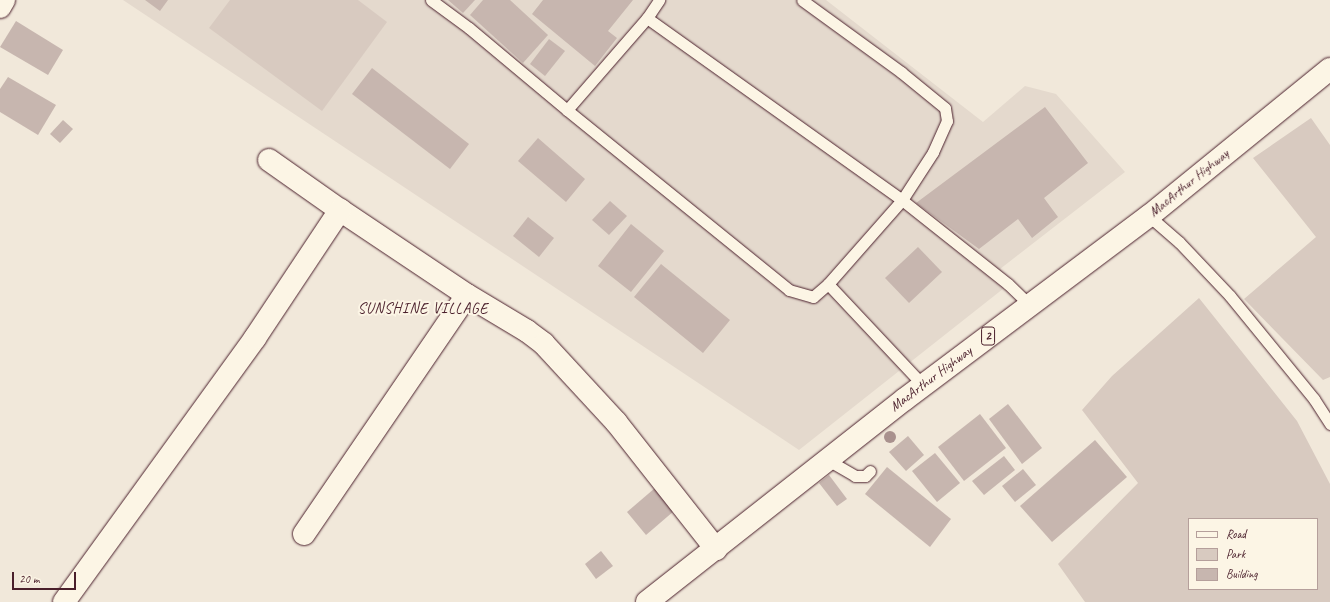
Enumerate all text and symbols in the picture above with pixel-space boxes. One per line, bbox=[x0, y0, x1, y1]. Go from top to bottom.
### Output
street label: MacArthur Highway bbox=[1146, 146, 1232, 220]
district label: SUNSHINE VILLAGE bbox=[359, 300, 487, 318]
road number: 2 bbox=[981, 325, 995, 347]
street label: MacArthur Highway bbox=[887, 343, 975, 415]
legend bbox=[1188, 518, 1318, 590]
text: Road bbox=[1226, 526, 1246, 542]
text: Park bbox=[1226, 546, 1245, 562]
scale bar bbox=[14, 564, 78, 590]
text: Building bbox=[1226, 566, 1258, 582]
text: 20 m bbox=[19, 571, 39, 587]

